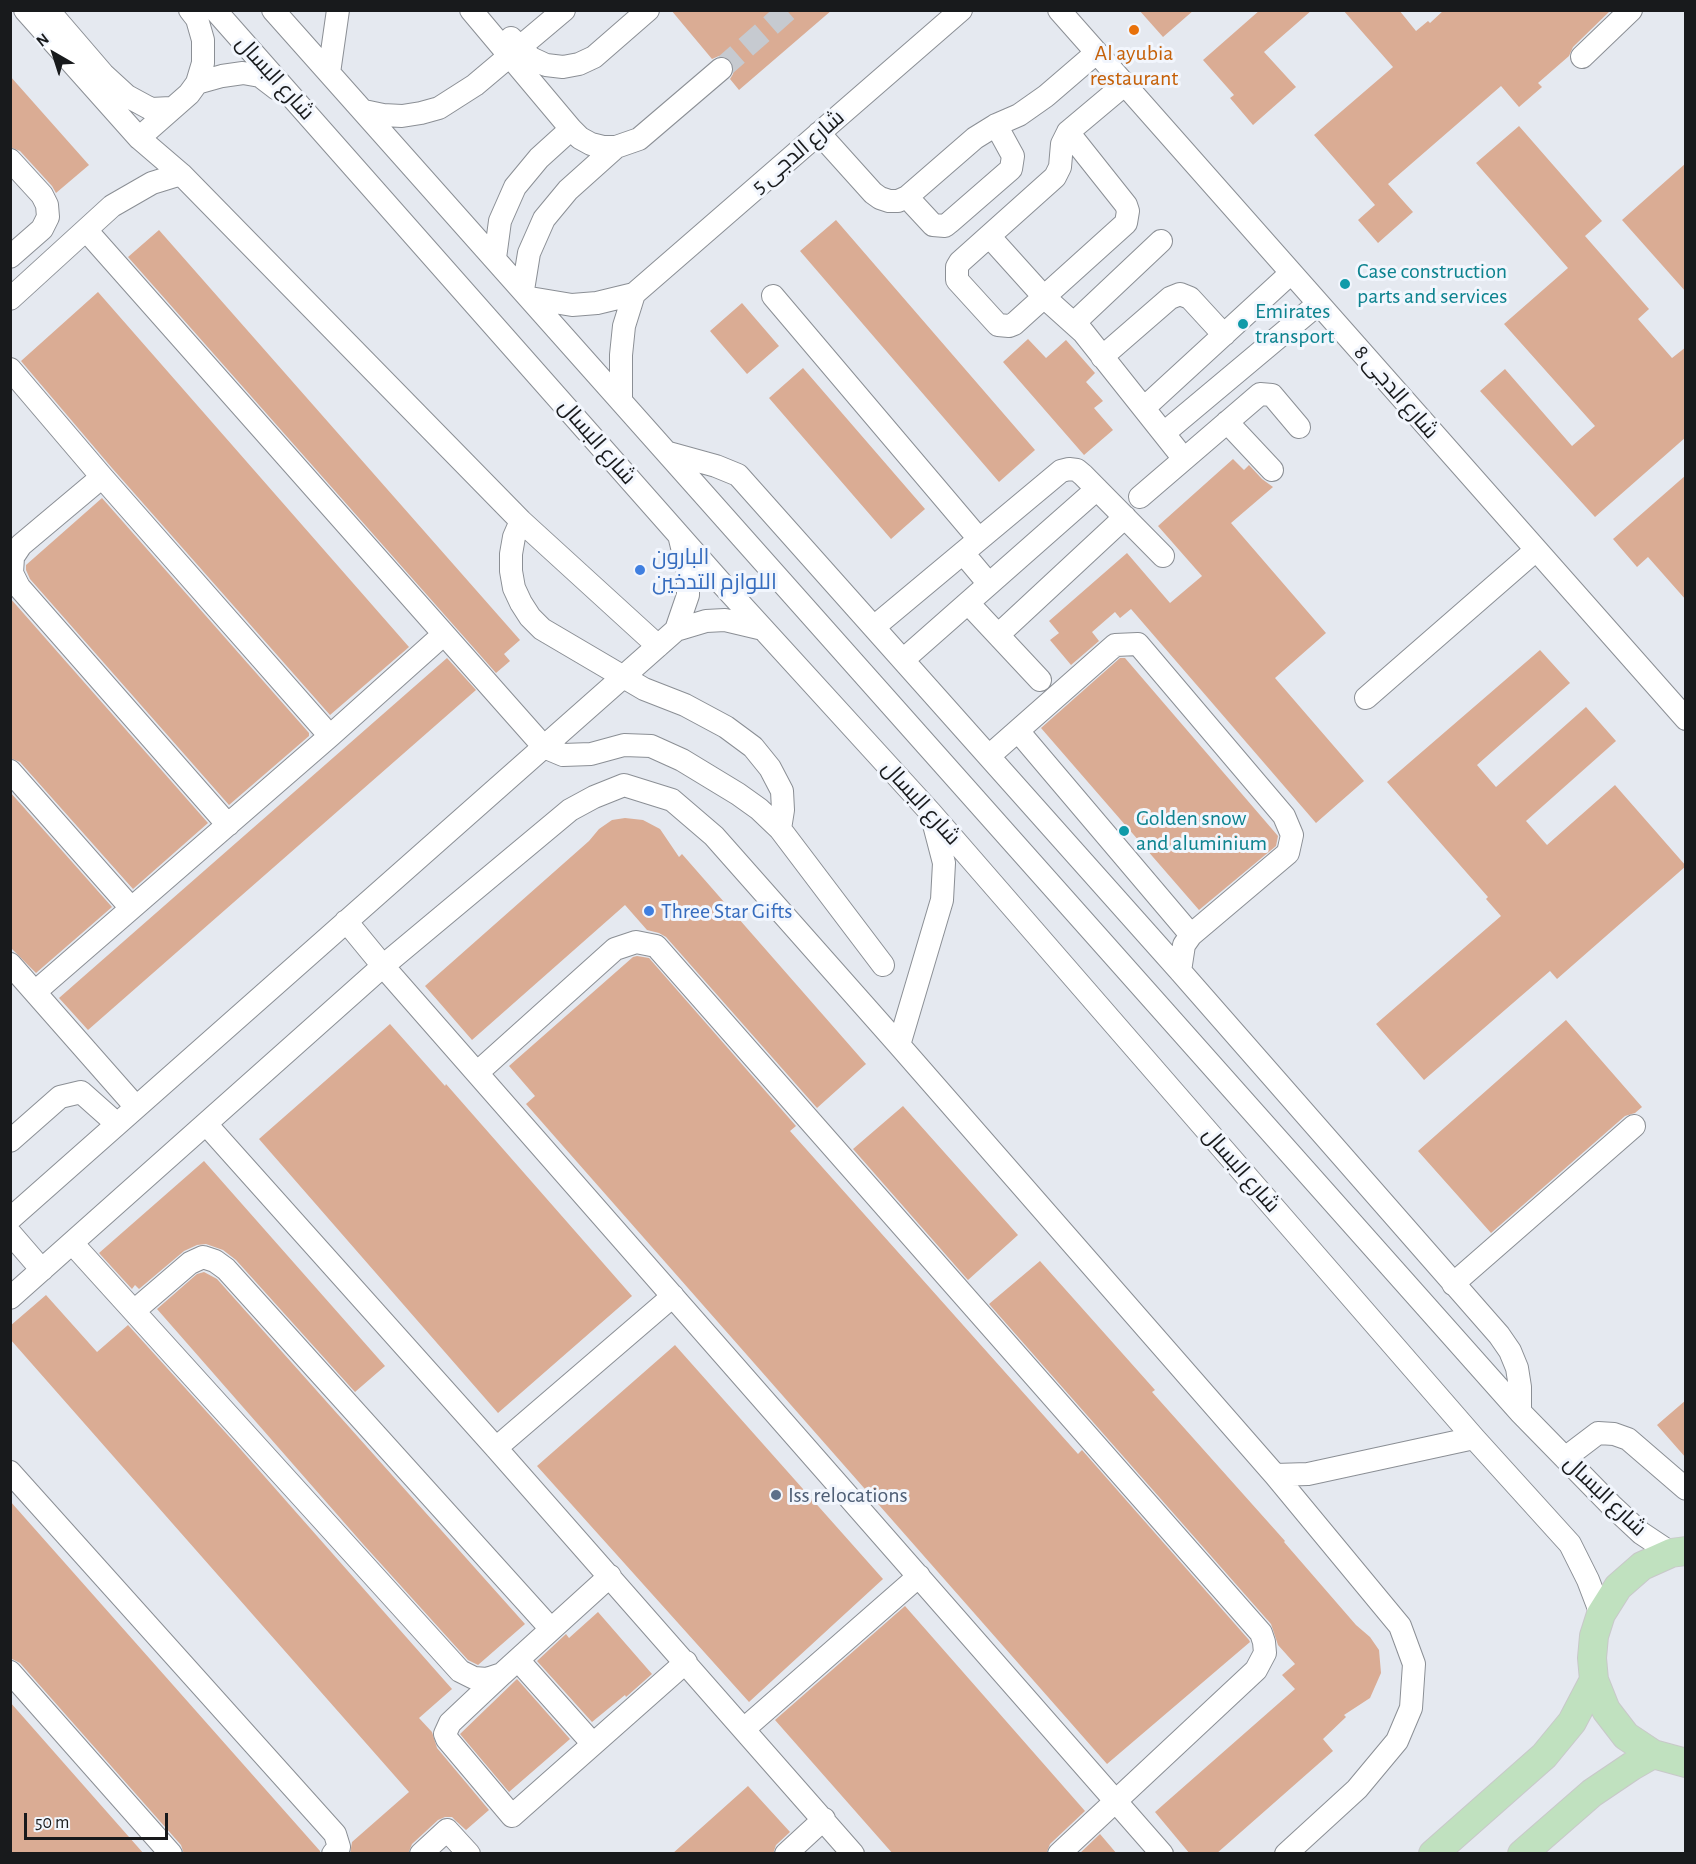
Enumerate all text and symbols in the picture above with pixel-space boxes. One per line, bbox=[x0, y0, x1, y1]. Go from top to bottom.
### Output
marker: Al ayubia restaurant bbox=[1127, 23, 1141, 37]
north arrow bbox=[24, 24, 84, 84]
text: N bbox=[33, 30, 52, 50]
street label: شارع البسال bbox=[230, 30, 320, 126]
place label: Al ayubia restaurant bbox=[1090, 40, 1178, 92]
street label: شارع الدجى 5 bbox=[746, 104, 850, 200]
place label: Case construction parts and services bbox=[1357, 258, 1507, 310]
marker: Case construction parts and services bbox=[1338, 277, 1352, 291]
place label: Emirates transport bbox=[1255, 298, 1334, 350]
marker: Emirates transport bbox=[1236, 317, 1250, 331]
street label: شارع الدجى 8 bbox=[1348, 340, 1444, 444]
street label: شارع البسال bbox=[553, 394, 641, 490]
place label: البارون اللوازم التدخين bbox=[652, 544, 777, 596]
marker: البارون اللوازم التدخين bbox=[633, 563, 647, 577]
street label: شارع البسال bbox=[876, 755, 966, 851]
place label: Golden snow and aluminium bbox=[1136, 805, 1267, 856]
marker: Golden snow and aluminium bbox=[1117, 824, 1131, 838]
place label: Three Star Gifts bbox=[661, 898, 792, 924]
marker: Three Star Gifts bbox=[642, 904, 656, 918]
street label: شارع البسال bbox=[1197, 1122, 1285, 1218]
street label: شارع البسال bbox=[1558, 1450, 1652, 1542]
place label: Iss relocations bbox=[788, 1482, 908, 1508]
marker: Iss relocations bbox=[769, 1488, 783, 1502]
scale bar bbox=[27, 1801, 171, 1839]
text: 50 m bbox=[35, 1814, 69, 1832]

